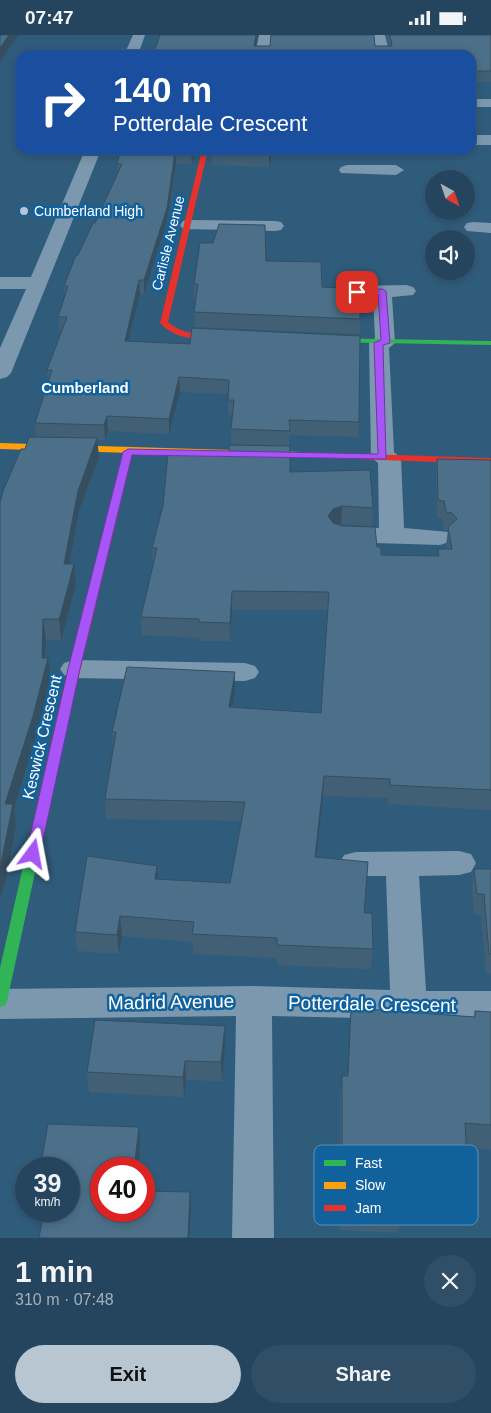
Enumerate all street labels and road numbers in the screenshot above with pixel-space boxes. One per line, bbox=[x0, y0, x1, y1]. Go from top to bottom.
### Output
street label: Carlisle Avenue bbox=[149, 194, 188, 292]
street label: Keswick Crescent bbox=[19, 673, 65, 801]
street label: Madrid Avenue bbox=[108, 990, 234, 1014]
street label: Potterdale Crescent bbox=[288, 992, 457, 1016]

